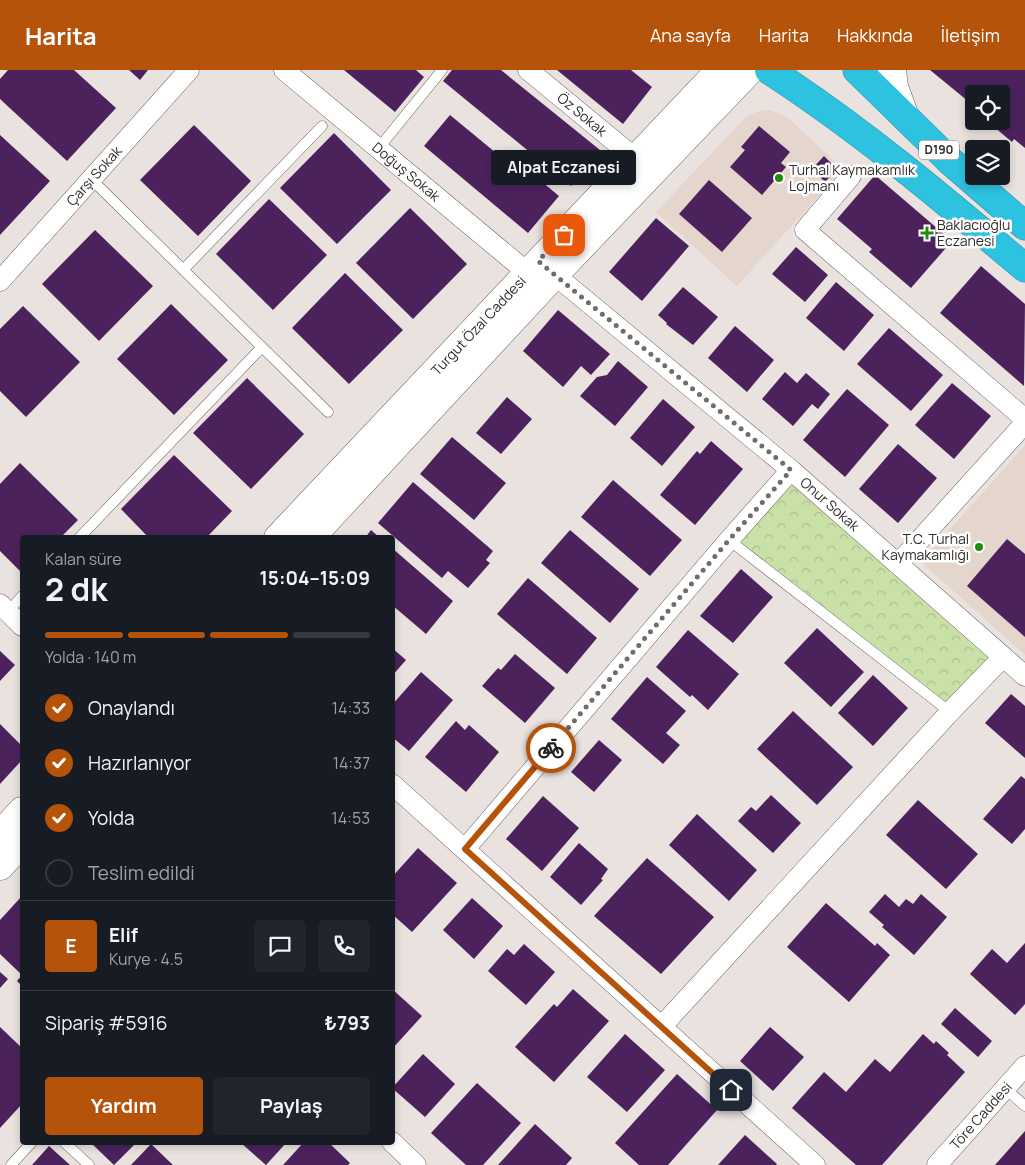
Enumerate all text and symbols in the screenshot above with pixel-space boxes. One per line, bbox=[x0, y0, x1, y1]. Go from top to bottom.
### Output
text: Harita bbox=[25, 19, 97, 52]
text: Ana sayfa bbox=[650, 23, 731, 47]
text: Harita bbox=[759, 23, 809, 47]
text: Hakkında bbox=[837, 23, 913, 47]
text: İletişim bbox=[941, 23, 1000, 47]
map controls bbox=[965, 85, 1010, 185]
button: locate bbox=[965, 85, 1010, 130]
street label: Öz Sokak bbox=[554, 88, 612, 141]
street label: Doğuş Sokak bbox=[369, 137, 445, 206]
road number: D190 bbox=[919, 140, 959, 160]
button: layers bbox=[965, 140, 1010, 185]
street label: Çarşı Sokak bbox=[62, 141, 126, 210]
callout: Alpat Eczanesi bbox=[492, 150, 636, 185]
text: Alpat Eczanesi bbox=[507, 156, 620, 178]
place label: Turhal Kaymakamlık Lojmanı bbox=[789, 160, 916, 195]
marker: Turhal Kaymakamlık Lojmanı bbox=[773, 172, 785, 184]
pin bbox=[543, 214, 585, 256]
place label: Baklacıoğlu Eczanesi bbox=[937, 215, 1010, 250]
icon: bag bbox=[550, 221, 578, 249]
marker: Baklacıoğlu Eczanesi bbox=[921, 227, 933, 239]
street label: Turgut Özal Caddesi bbox=[427, 272, 530, 379]
street label: Onur Sokak bbox=[796, 472, 865, 536]
place label: T.C. Turhal Kaymakamlığı bbox=[882, 529, 969, 564]
marker: T.C. Turhal Kaymakamlığı bbox=[973, 541, 985, 553]
text: Kalan süre bbox=[45, 548, 122, 570]
text: 15:04–15:09 bbox=[260, 565, 370, 591]
text: 2 dk bbox=[45, 567, 107, 611]
text: Yolda · 140 m bbox=[45, 646, 136, 668]
icon: check bbox=[45, 694, 73, 722]
text: Onaylandı bbox=[88, 695, 175, 721]
text: 14:33 bbox=[332, 697, 370, 719]
courier bbox=[526, 723, 576, 773]
icon: bike bbox=[537, 734, 565, 762]
icon: check bbox=[45, 749, 73, 777]
text: Hazırlanıyor bbox=[88, 750, 191, 776]
text: 14:37 bbox=[333, 752, 370, 774]
icon: check bbox=[45, 804, 73, 832]
text: Yolda bbox=[88, 805, 135, 831]
text: 14:53 bbox=[331, 807, 370, 829]
text: Teslim edildi bbox=[88, 860, 195, 886]
button: chat bbox=[254, 920, 306, 972]
button: phone bbox=[318, 920, 370, 972]
text: Elif bbox=[109, 922, 138, 948]
text: E bbox=[65, 933, 77, 959]
text: Kurye · 4.5 bbox=[109, 948, 183, 970]
text: Sipariş #5916 bbox=[45, 1010, 167, 1036]
text: ₺793 bbox=[324, 1010, 370, 1036]
pin bbox=[710, 1069, 752, 1111]
icon: home bbox=[717, 1076, 745, 1104]
button: Yardım bbox=[45, 1077, 203, 1135]
button: Paylaş bbox=[213, 1077, 370, 1135]
street label: Töre Caddesi bbox=[945, 1077, 1016, 1153]

